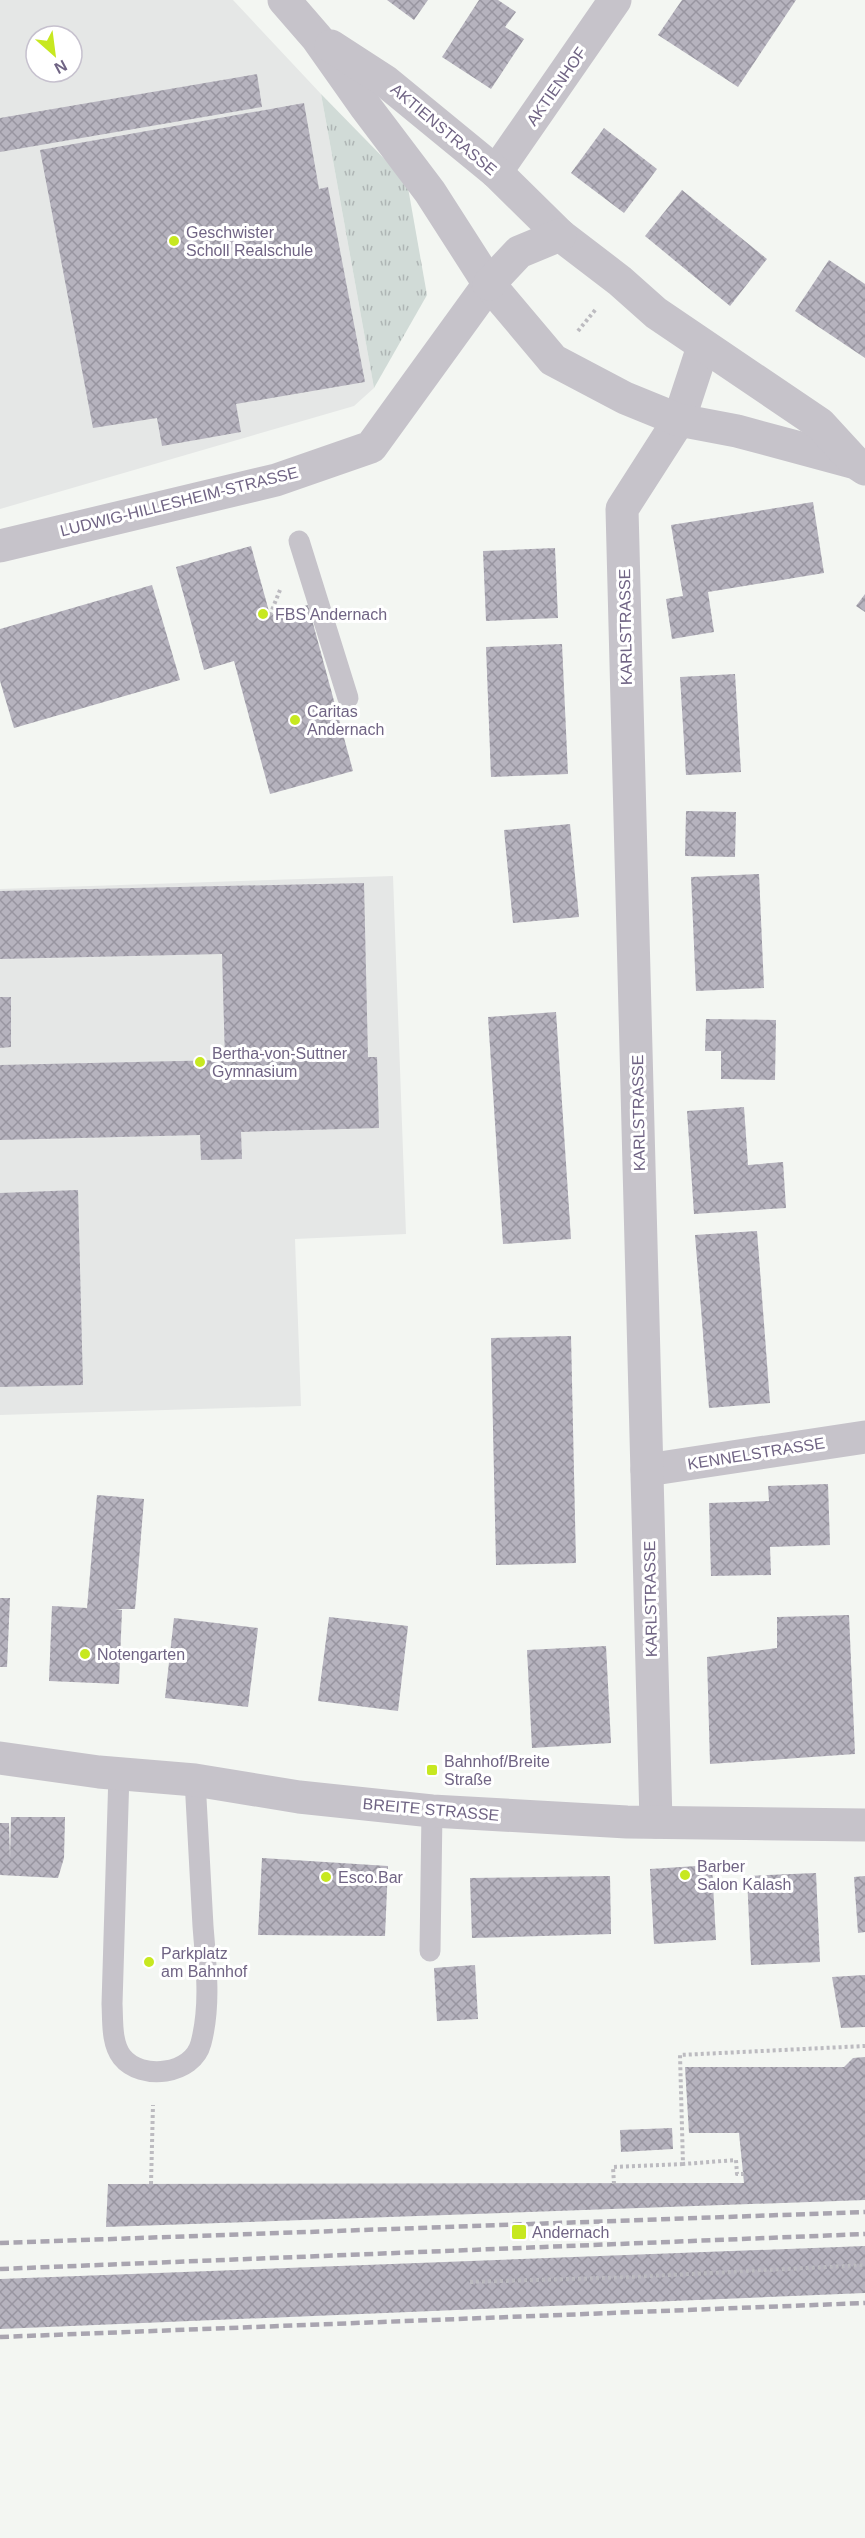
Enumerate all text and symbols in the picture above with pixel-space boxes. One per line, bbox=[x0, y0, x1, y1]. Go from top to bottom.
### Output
north arrow bbox=[24, 24, 84, 84]
street label: AKTIENHOF bbox=[523, 44, 590, 129]
text: N bbox=[52, 57, 70, 77]
street label: AKTIENSTRASSE bbox=[387, 80, 500, 178]
place label: Geschwister Scholl Realschule bbox=[186, 224, 313, 259]
marker: Geschwister Scholl Realschule bbox=[167, 234, 181, 248]
street label: LUDWIG-HILLESHEIM-STRASSE bbox=[58, 464, 300, 539]
street label: KARLSTRASSE bbox=[616, 569, 635, 685]
place label: FBS Andernach bbox=[275, 606, 387, 623]
marker: FBS Andernach bbox=[256, 607, 270, 621]
place label: Caritas Andernach bbox=[307, 703, 384, 738]
marker: Caritas Andernach bbox=[288, 713, 302, 727]
place label: Bertha-von-Suttner Gymnasium bbox=[212, 1045, 348, 1080]
marker: Bertha-von-Suttner Gymnasium bbox=[193, 1055, 207, 1069]
street label: KARLSTRASSE bbox=[629, 1055, 648, 1171]
street label: KENNELSTRASSE bbox=[686, 1434, 826, 1473]
street label: KARLSTRASSE bbox=[641, 1541, 660, 1657]
place label: Notengarten bbox=[97, 1646, 185, 1663]
marker: Notengarten bbox=[78, 1647, 92, 1661]
place label: Bahnhof/Breite Straße bbox=[444, 1753, 550, 1788]
marker: Bahnhof/Breite Straße bbox=[425, 1763, 439, 1777]
street label: BREITE STRASSE bbox=[362, 1795, 500, 1824]
place label: Barber Salon Kalash bbox=[697, 1858, 791, 1893]
marker: Barber Salon Kalash bbox=[678, 1868, 692, 1882]
place label: Esco.Bar bbox=[338, 1869, 404, 1886]
marker: Esco.Bar bbox=[319, 1870, 333, 1884]
place label: Parkplatz am Bahnhof bbox=[161, 1945, 248, 1980]
marker: Parkplatz am Bahnhof bbox=[142, 1955, 156, 1969]
marker: Andernach bbox=[510, 2223, 528, 2241]
place label: Andernach bbox=[532, 2224, 609, 2241]

